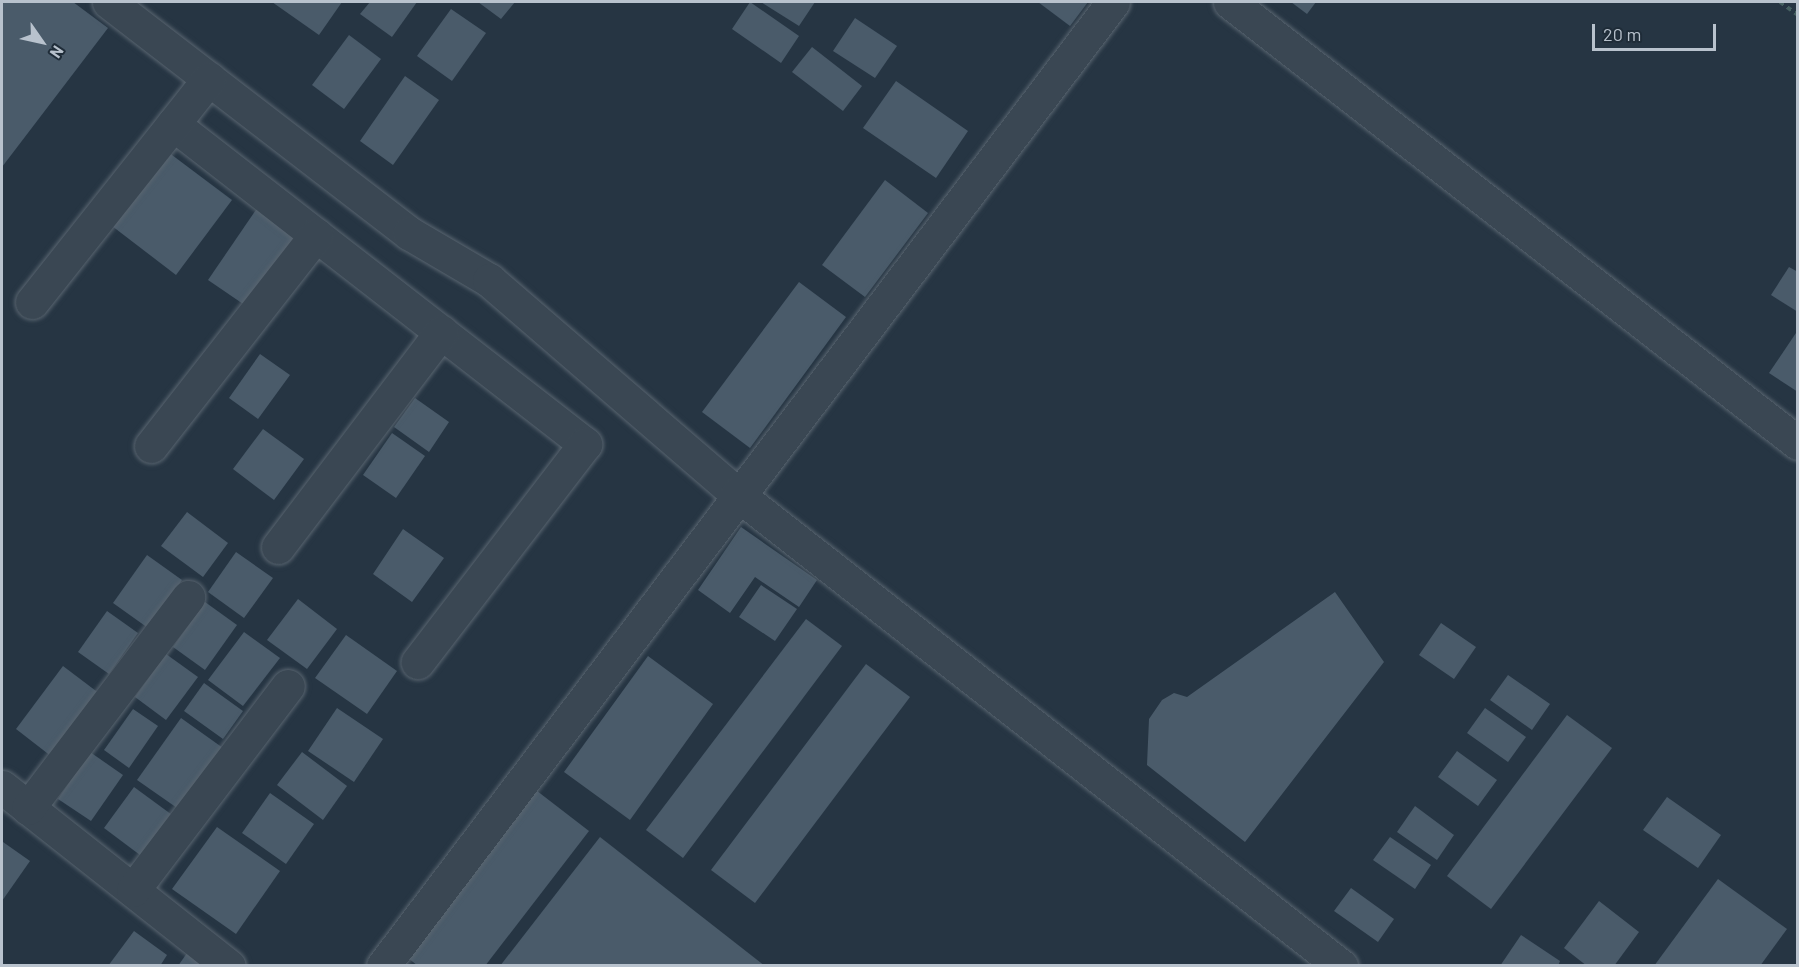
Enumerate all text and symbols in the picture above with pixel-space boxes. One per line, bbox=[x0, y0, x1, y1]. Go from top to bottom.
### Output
north arrow bbox=[12, 12, 72, 72]
scale bar bbox=[1595, 12, 1720, 50]
text: 20 m bbox=[1603, 23, 1641, 45]
text: N bbox=[46, 43, 68, 62]

